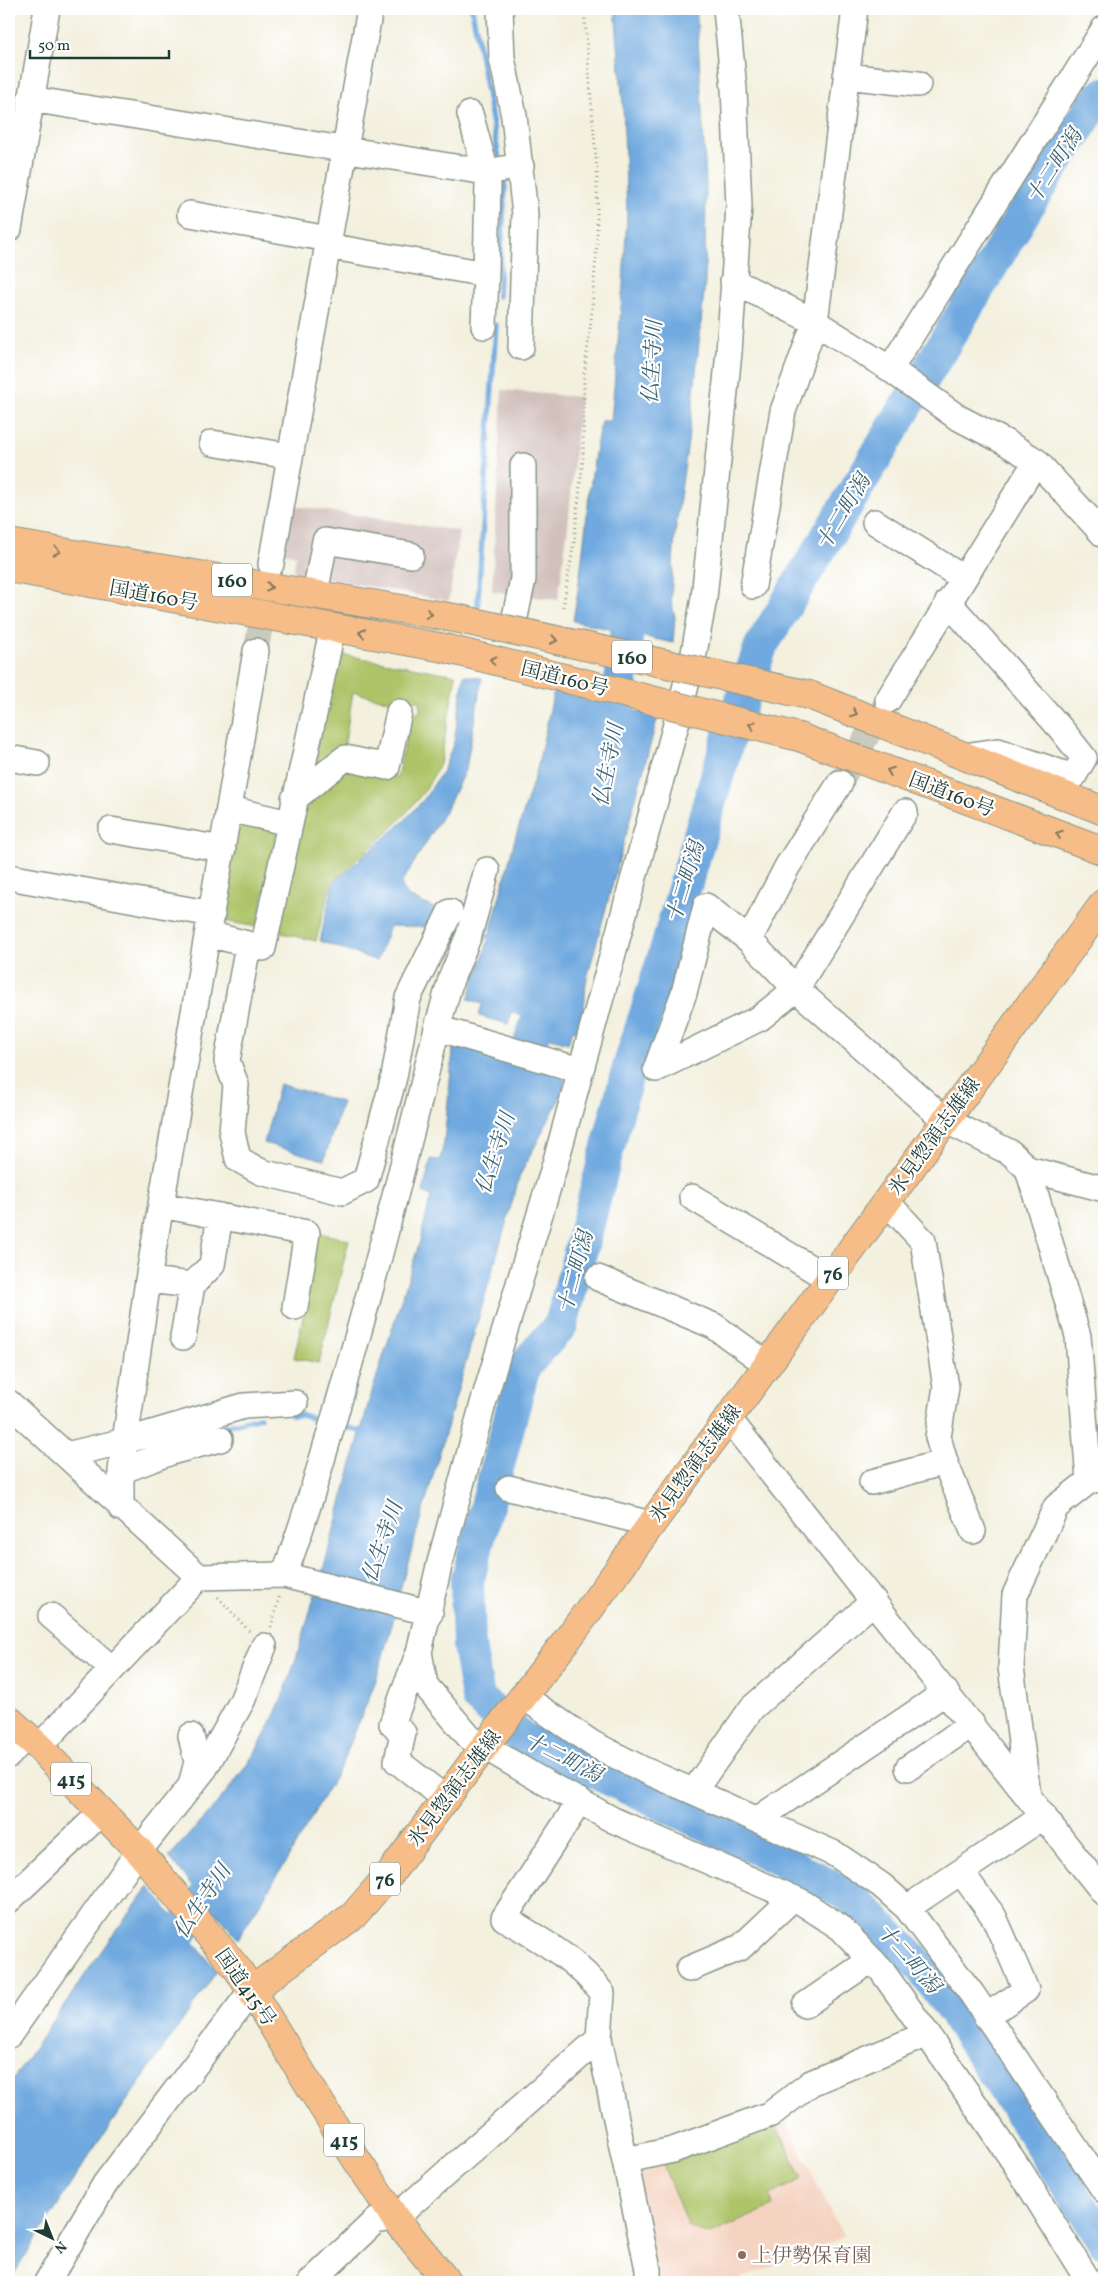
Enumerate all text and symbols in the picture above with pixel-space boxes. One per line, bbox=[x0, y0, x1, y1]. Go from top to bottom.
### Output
scale bar bbox=[30, 28, 169, 60]
text: 50 m bbox=[38, 36, 70, 57]
water label: 十二町潟 bbox=[1020, 121, 1092, 210]
water label: 仏生寺川 bbox=[637, 317, 670, 405]
water label: 十二町潟 bbox=[810, 467, 880, 556]
one-way arrow bbox=[52, 545, 61, 555]
road number: 160 bbox=[212, 564, 252, 596]
street label: 国道160号 bbox=[107, 575, 200, 619]
one-way arrow bbox=[264, 581, 273, 591]
one-way arrow bbox=[425, 608, 433, 618]
one-way arrow bbox=[357, 628, 366, 638]
one-way arrow bbox=[549, 634, 558, 645]
road number: 160 bbox=[612, 640, 652, 674]
one-way arrow bbox=[488, 655, 497, 666]
street label: 国道160号 bbox=[518, 655, 612, 704]
one-way arrow bbox=[849, 707, 858, 717]
water label: 仏生寺川 bbox=[587, 719, 632, 809]
one-way arrow bbox=[748, 720, 757, 731]
one-way arrow bbox=[886, 767, 895, 777]
street label: 国道160号 bbox=[904, 767, 998, 825]
one-way arrow bbox=[1055, 830, 1063, 840]
water label: 十二町潟 bbox=[660, 835, 713, 927]
street label: 氷見惣領志雄線 bbox=[883, 1072, 988, 1202]
water label: 仏生寺川 bbox=[470, 1107, 524, 1198]
water label: 十二町潟 bbox=[552, 1225, 602, 1317]
road number: 76 bbox=[818, 1256, 848, 1290]
street label: 氷見惣領志雄線 bbox=[644, 1399, 749, 1529]
water label: 仏生寺川 bbox=[356, 1496, 411, 1587]
street label: 氷見惣領志雄線 bbox=[402, 1725, 509, 1854]
water label: 十二町潟 bbox=[518, 1726, 609, 1792]
road number: 415 bbox=[51, 1762, 91, 1796]
water label: 仏生寺川 bbox=[168, 1857, 240, 1945]
road number: 76 bbox=[370, 1862, 400, 1896]
water label: 十二町潟 bbox=[869, 1918, 948, 2002]
street label: 国道415号 bbox=[207, 1944, 281, 2033]
road number: 415 bbox=[324, 2124, 364, 2156]
north arrow bbox=[28, 2214, 78, 2264]
text: N bbox=[50, 2236, 70, 2257]
place label: 上伊勢保育園 bbox=[752, 2243, 872, 2271]
marker: 上伊勢保育園 bbox=[736, 2249, 748, 2261]

